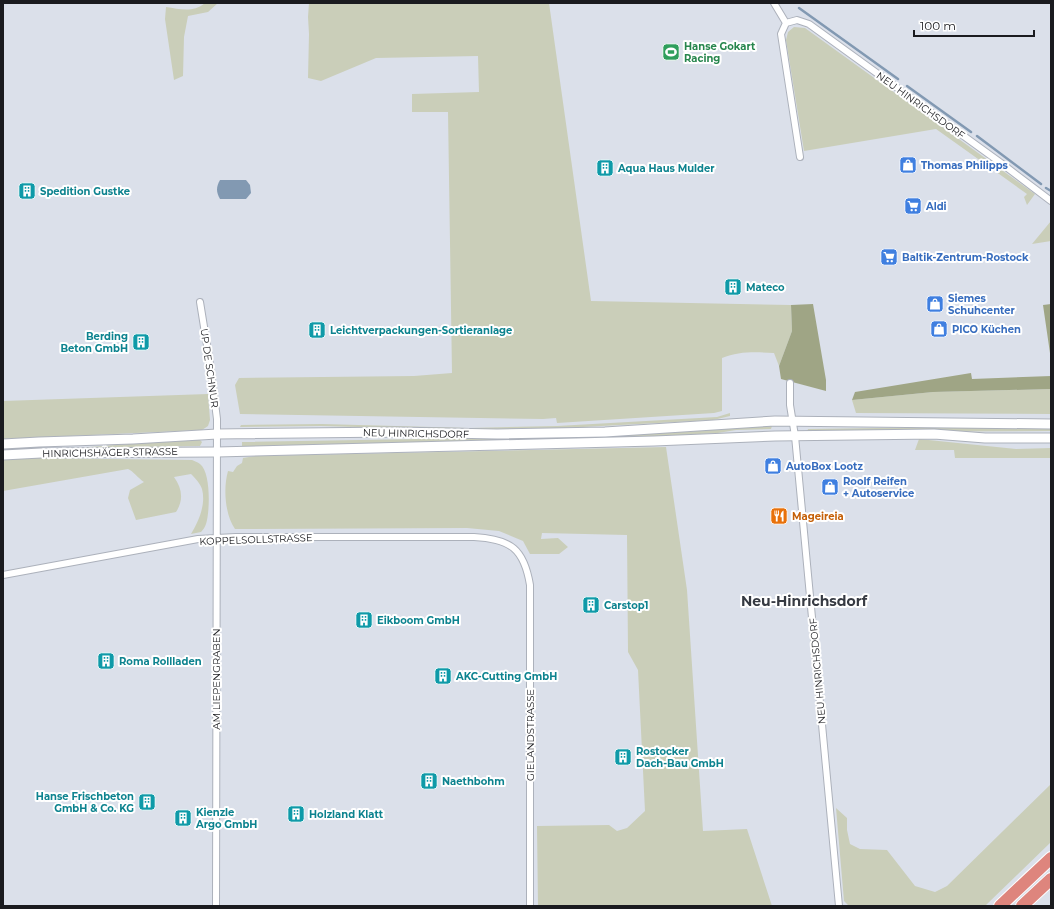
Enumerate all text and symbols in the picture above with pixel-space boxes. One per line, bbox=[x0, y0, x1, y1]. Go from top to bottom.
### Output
scale bar bbox=[914, 12, 1034, 38]
text: 100 m bbox=[920, 18, 956, 33]
place label: Hanse Gokart Racing bbox=[684, 40, 756, 65]
sports icon: Hanse Gokart Racing bbox=[661, 42, 681, 62]
street label: NEU HINRICHSDORF bbox=[874, 69, 968, 142]
shop icon: Thomas Philipps bbox=[898, 155, 918, 175]
building icon: Aqua Haus Mulder bbox=[595, 158, 615, 178]
place label: Thomas Philipps bbox=[921, 159, 1009, 172]
place label: Aqua Haus Mulder bbox=[617, 162, 715, 175]
building icon: Spedition Gustke bbox=[17, 181, 37, 201]
place label: Spedition Gustke bbox=[40, 185, 130, 198]
supermarket icon: Aldi bbox=[903, 196, 923, 216]
place label: Aldi bbox=[925, 200, 947, 213]
supermarket icon: Baltik-Zentrum-Rostock bbox=[879, 247, 899, 267]
place label: Baltik-Zentrum-Rostock bbox=[902, 251, 1029, 264]
building icon: Mateco bbox=[723, 277, 743, 297]
place label: Mateco bbox=[746, 281, 785, 294]
place label: Siemes Schuhcenter bbox=[948, 292, 1016, 317]
shop icon: Siemes Schuhcenter bbox=[925, 294, 945, 314]
shop icon: PICO Küchen bbox=[929, 319, 949, 339]
building icon: Leichtverpackungen-Sortieranlage bbox=[307, 320, 327, 340]
place label: PICO Küchen bbox=[952, 323, 1021, 336]
place label: Leichtverpackungen-Sortieranlage bbox=[330, 324, 512, 337]
street label: UP DE SCHNUR bbox=[198, 328, 222, 409]
place label: Berding Beton GmbH bbox=[60, 330, 128, 355]
building icon: Berding Beton GmbH bbox=[131, 332, 151, 352]
street label: NEU HINRICHSDORF bbox=[363, 426, 469, 441]
street label: HINRICHSHÄGER STRASSE bbox=[42, 445, 178, 460]
shop icon: AutoBox Lootz bbox=[763, 456, 783, 476]
place label: AutoBox Lootz bbox=[785, 460, 863, 473]
place label: Roolf Reifen + Autoservice bbox=[843, 475, 914, 500]
shop icon: Roolf Reifen + Autoservice bbox=[820, 477, 840, 497]
restaurant icon: Mageireia bbox=[769, 506, 789, 526]
place label: Mageireia bbox=[792, 510, 844, 523]
street label: KOPPELSOLLSTRASSE bbox=[199, 531, 313, 548]
district label: Neu-Hinrichsdorf bbox=[741, 592, 868, 610]
building icon: Carstop1 bbox=[581, 595, 601, 615]
place label: Carstop1 bbox=[604, 599, 648, 612]
building icon: Eikboom GmbH bbox=[354, 610, 374, 630]
place label: Eikboom GmbH bbox=[377, 614, 460, 627]
street label: NEU HINRICHSDORF bbox=[806, 617, 829, 725]
street label: AM LIEPENGRABEN bbox=[210, 628, 223, 730]
building icon: Roma Rollladen bbox=[96, 651, 116, 671]
place label: Roma Rollladen bbox=[119, 655, 202, 668]
building icon: AKC-Cutting GmbH bbox=[433, 666, 453, 686]
place label: AKC-Cutting GmbH bbox=[455, 670, 557, 683]
street label: GIELANDSTRASSE bbox=[524, 689, 537, 781]
place label: Rostocker Dach-Bau GmbH bbox=[636, 745, 724, 770]
building icon: Rostocker Dach-Bau GmbH bbox=[613, 747, 633, 767]
building icon: Naethbohm bbox=[419, 771, 439, 791]
place label: Naethbohm bbox=[442, 775, 505, 788]
place label: Hanse Frischbeton GmbH & Co. KG bbox=[36, 790, 134, 815]
building icon: Hanse Frischbeton GmbH & Co. KG bbox=[137, 792, 157, 812]
building icon: Holzland Klatt bbox=[286, 804, 306, 824]
place label: Kienzle Argo GmbH bbox=[195, 806, 257, 831]
building icon: Kienzle Argo GmbH bbox=[173, 808, 193, 828]
place label: Holzland Klatt bbox=[309, 808, 384, 821]

